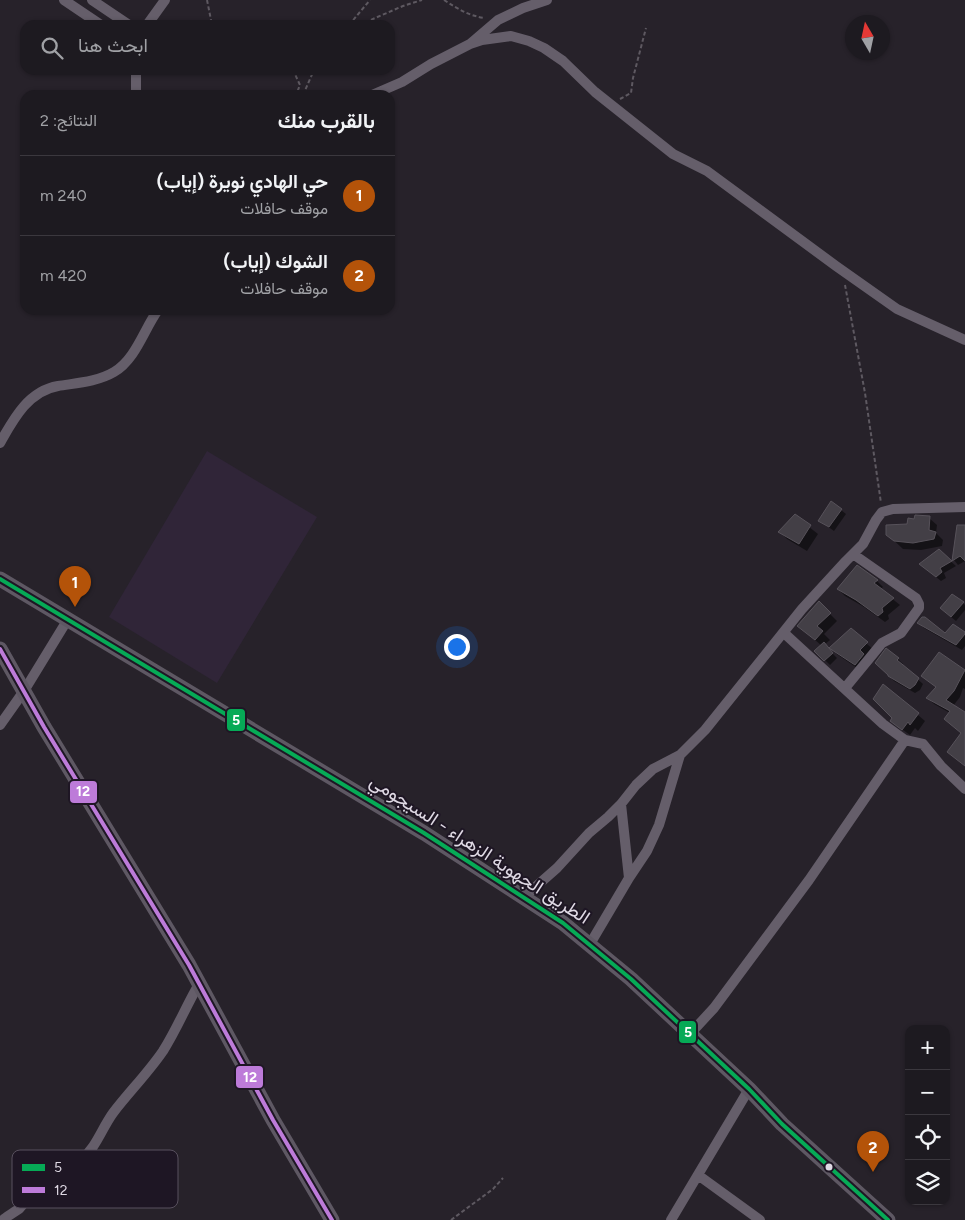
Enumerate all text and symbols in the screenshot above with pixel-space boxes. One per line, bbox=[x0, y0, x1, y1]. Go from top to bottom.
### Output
north arrow bbox=[845, 15, 890, 60]
search box bbox=[20, 20, 395, 75]
icon: search bbox=[38, 34, 66, 62]
text: ابحث هنا bbox=[78, 34, 148, 57]
text: بالقرب منك bbox=[278, 108, 375, 133]
text: النتائج: 2 bbox=[40, 111, 97, 130]
text: حي الهادي نويرة (إياب) bbox=[157, 170, 328, 193]
text: 240 m bbox=[40, 186, 87, 205]
text: 1 bbox=[356, 186, 362, 205]
text: موقف حافلات bbox=[240, 199, 328, 218]
text: الشوك (إياب) bbox=[223, 250, 328, 273]
text: 420 m bbox=[40, 266, 87, 285]
text: 2 bbox=[354, 266, 364, 285]
text: موقف حافلات bbox=[240, 279, 328, 298]
pin: 1 bbox=[59, 566, 91, 607]
your location bbox=[444, 634, 470, 660]
line badge: 5 bbox=[226, 708, 246, 732]
text: 5 bbox=[232, 712, 240, 729]
street label: الطريق الجهوية الزهراء - السيجومي bbox=[363, 769, 594, 932]
line badge: 12 bbox=[69, 780, 98, 804]
text: 12 bbox=[76, 783, 90, 800]
line badge: 5 bbox=[678, 1020, 697, 1044]
text: 5 bbox=[684, 1024, 692, 1041]
map controls bbox=[905, 1025, 950, 1205]
button: + bbox=[905, 1025, 950, 1070]
line badge: 12 bbox=[235, 1065, 264, 1089]
text: 12 bbox=[243, 1069, 257, 1086]
button: − bbox=[905, 1070, 950, 1115]
button: locate bbox=[905, 1115, 950, 1160]
pin: 2 bbox=[857, 1131, 889, 1172]
legend bbox=[12, 1150, 178, 1208]
text: 5 bbox=[54, 1159, 62, 1176]
button: layers bbox=[905, 1160, 950, 1205]
unlabelled marker bbox=[824, 1162, 834, 1172]
text: 12 bbox=[54, 1182, 68, 1199]

